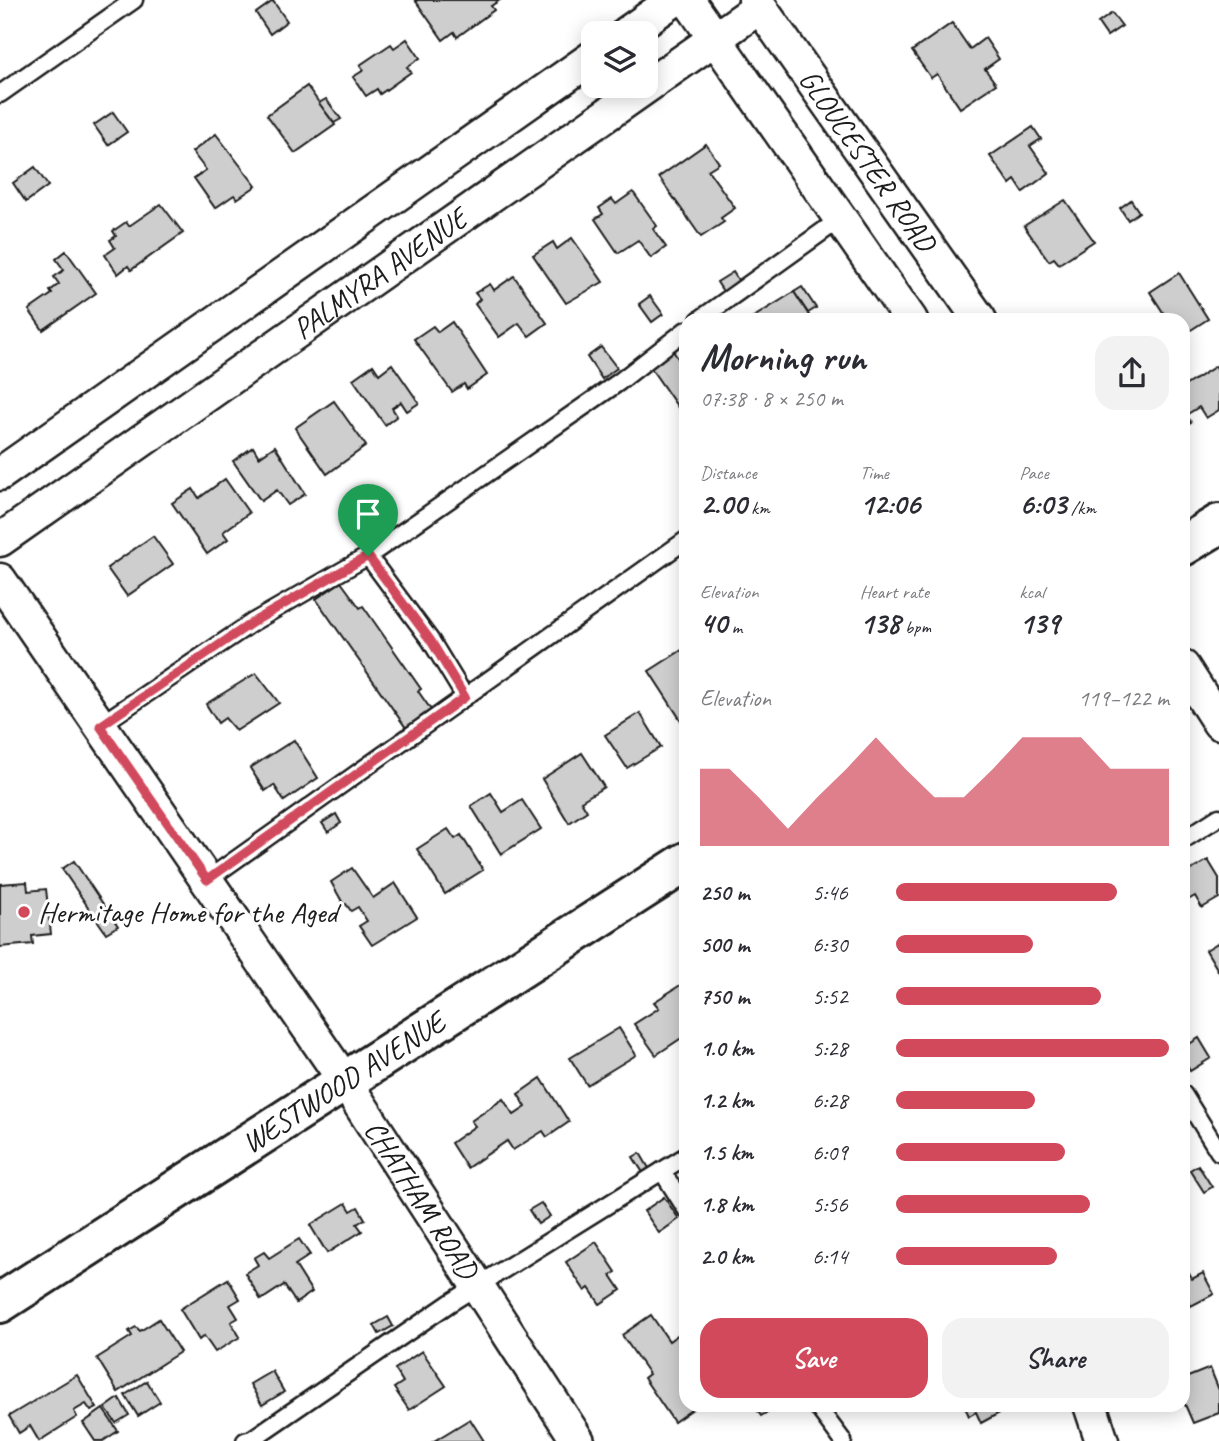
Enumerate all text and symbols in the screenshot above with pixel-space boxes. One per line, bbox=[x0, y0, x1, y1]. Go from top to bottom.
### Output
map controls bbox=[581, 21, 658, 98]
button: layers bbox=[581, 21, 658, 98]
street label: GLOUCESTER ROAD bbox=[791, 62, 946, 261]
street label: PALMYRA AVENUE bbox=[285, 197, 477, 348]
text: Morning run bbox=[700, 334, 866, 381]
button: share bbox=[1095, 336, 1169, 410]
text: 07:38 · 8 × 250 m bbox=[700, 384, 843, 413]
text: Distance bbox=[700, 461, 757, 485]
text: Time bbox=[860, 461, 889, 485]
text: Pace bbox=[1019, 461, 1049, 485]
pin bbox=[338, 484, 398, 556]
text: 2.00 bbox=[700, 485, 746, 523]
text: 12:06 bbox=[860, 485, 920, 523]
text: 6:03 bbox=[1019, 485, 1066, 523]
icon: arrive bbox=[349, 495, 387, 533]
text: km bbox=[746, 496, 770, 520]
text: /km bbox=[1066, 496, 1096, 520]
text: Elevation bbox=[700, 580, 758, 604]
text: Heart rate bbox=[860, 580, 929, 604]
text: kcal bbox=[1019, 580, 1044, 604]
text: 40 bbox=[700, 604, 727, 642]
text: 138 bbox=[860, 604, 900, 642]
text: 139 bbox=[1019, 604, 1059, 642]
text: m bbox=[727, 615, 742, 639]
text: bpm bbox=[900, 615, 931, 639]
text: Elevation bbox=[700, 684, 771, 713]
text: 119–122 m bbox=[1078, 684, 1169, 713]
text: 250 m bbox=[700, 878, 749, 907]
text: 5:46 bbox=[812, 878, 848, 907]
place label: Hermitage Home for the Aged bbox=[38, 893, 342, 931]
marker: Hermitage Home for the Aged bbox=[16, 904, 32, 920]
text: 500 m bbox=[700, 930, 749, 959]
text: 6:30 bbox=[812, 930, 848, 959]
text: 750 m bbox=[700, 982, 749, 1011]
text: 5:52 bbox=[812, 982, 848, 1011]
street label: WESTWOOD AVENUE bbox=[235, 1001, 455, 1162]
text: 1.0 km bbox=[700, 1034, 754, 1063]
text: 5:28 bbox=[812, 1034, 848, 1063]
text: 1.2 km bbox=[700, 1086, 754, 1115]
text: 6:28 bbox=[812, 1086, 848, 1115]
street label: CHATHAM ROAD bbox=[356, 1113, 488, 1288]
text: 1.5 km bbox=[700, 1138, 753, 1167]
text: 6:09 bbox=[812, 1138, 848, 1167]
text: 1.8 km bbox=[700, 1190, 754, 1219]
text: 5:56 bbox=[812, 1190, 848, 1219]
text: 2.0 km bbox=[700, 1242, 754, 1271]
text: 6:14 bbox=[812, 1242, 848, 1271]
button: Save bbox=[700, 1318, 928, 1398]
button: Share bbox=[942, 1318, 1169, 1398]

